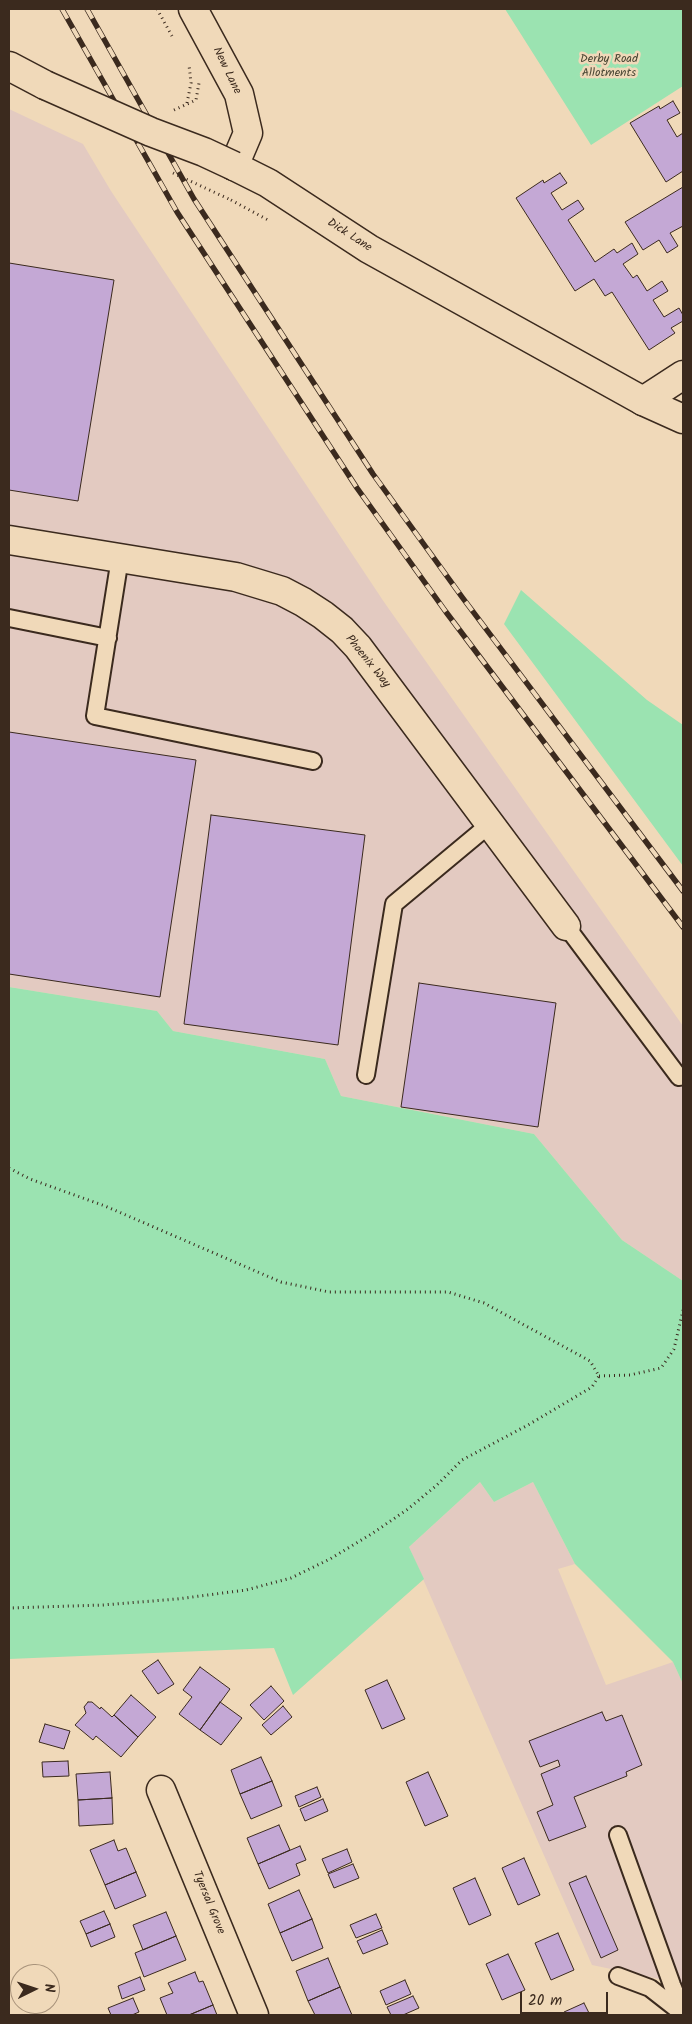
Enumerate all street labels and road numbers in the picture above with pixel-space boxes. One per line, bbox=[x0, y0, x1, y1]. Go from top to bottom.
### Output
street label: New Lane bbox=[208, 45, 244, 97]
street label: Dick Lane bbox=[324, 216, 374, 256]
street label: Phoenix Way bbox=[341, 633, 393, 691]
street label: Tyersal Grove bbox=[189, 1869, 227, 1937]

